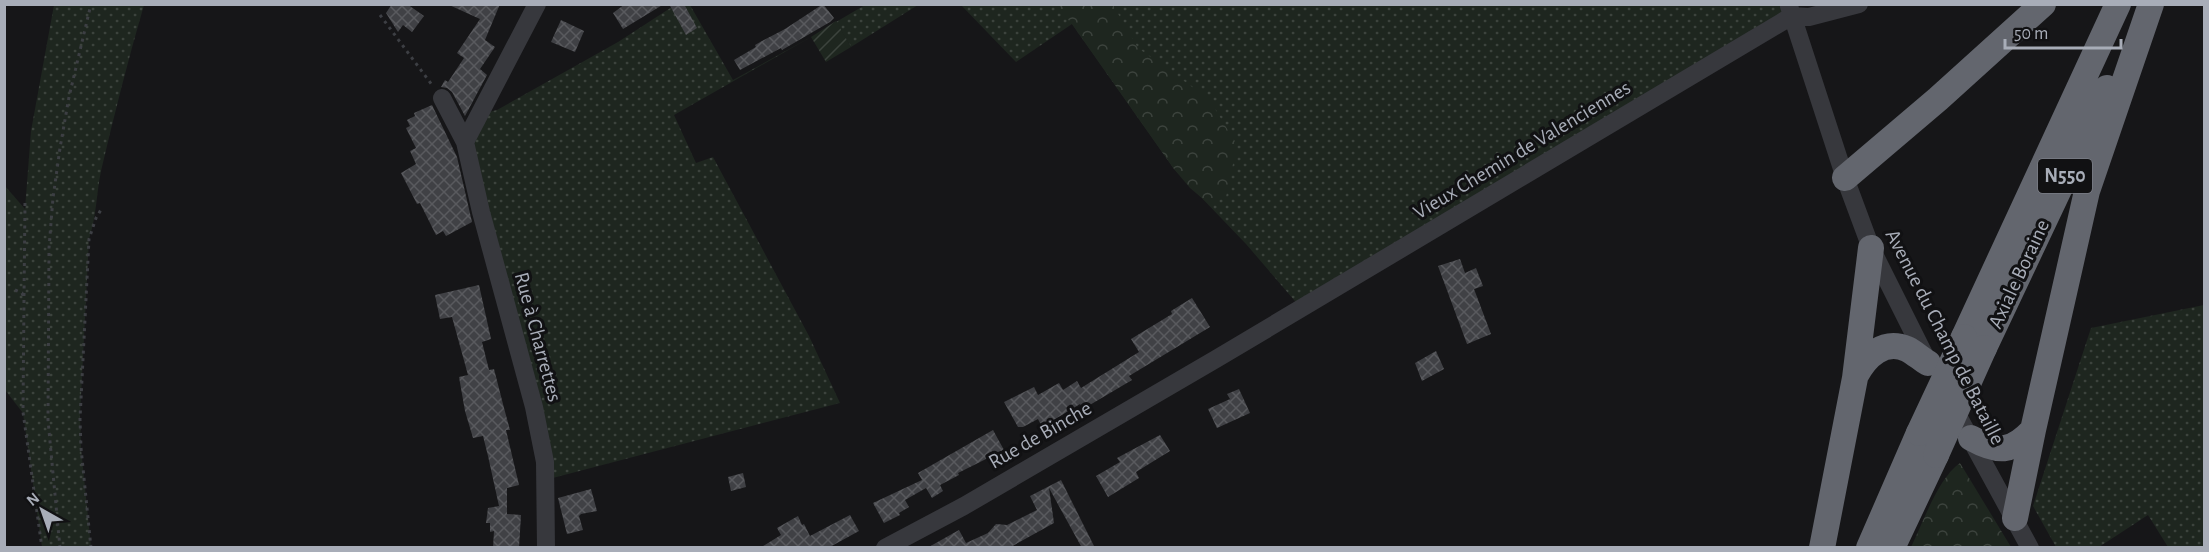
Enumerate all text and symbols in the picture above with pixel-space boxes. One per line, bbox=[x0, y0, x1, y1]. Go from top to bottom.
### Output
scale bar bbox=[2005, 12, 2120, 50]
text: 50 m bbox=[2014, 25, 2048, 43]
street label: Vieux Chemin de Valenciennes bbox=[1410, 77, 1634, 223]
road number: N550 bbox=[2038, 159, 2092, 193]
street label: Axiale Boraine bbox=[1985, 216, 2053, 332]
street label: Avenue du Champ de Bataille bbox=[1881, 226, 2009, 448]
street label: Rue à Charrettes bbox=[511, 270, 565, 404]
street label: Rue de Binche bbox=[985, 397, 1095, 473]
north arrow bbox=[12, 480, 72, 540]
text: N bbox=[24, 490, 42, 509]

